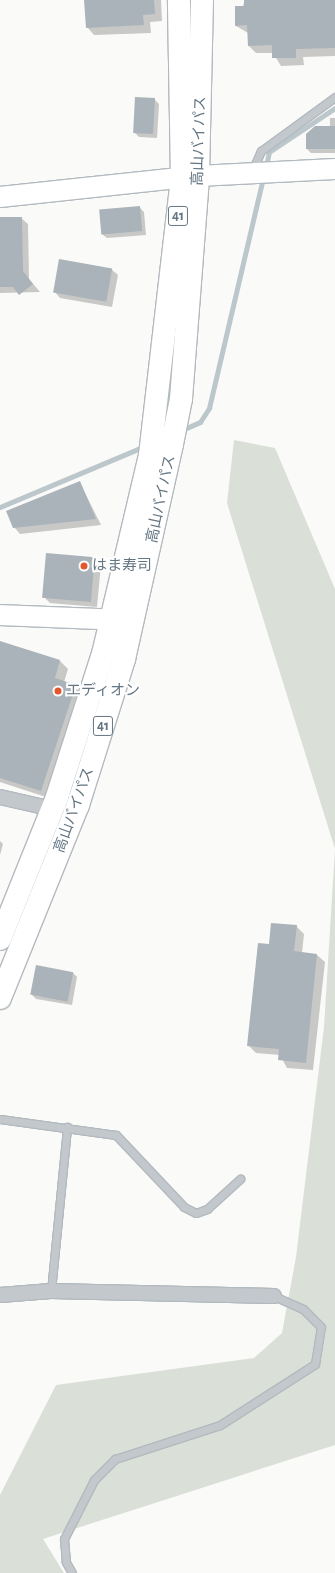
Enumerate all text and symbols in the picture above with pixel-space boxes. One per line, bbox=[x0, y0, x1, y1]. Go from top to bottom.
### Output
street label: 高山バイパス bbox=[188, 96, 210, 186]
road number: 41 bbox=[167, 204, 189, 228]
street label: 高山バイパス bbox=[143, 453, 179, 545]
place label: はま寿司 bbox=[92, 557, 152, 575]
marker: はま寿司 bbox=[79, 561, 89, 571]
place label: エディオン bbox=[66, 682, 141, 700]
marker: エディオン bbox=[53, 686, 63, 696]
road number: 41 bbox=[92, 714, 114, 738]
street label: 高山バイパス bbox=[50, 765, 98, 855]

